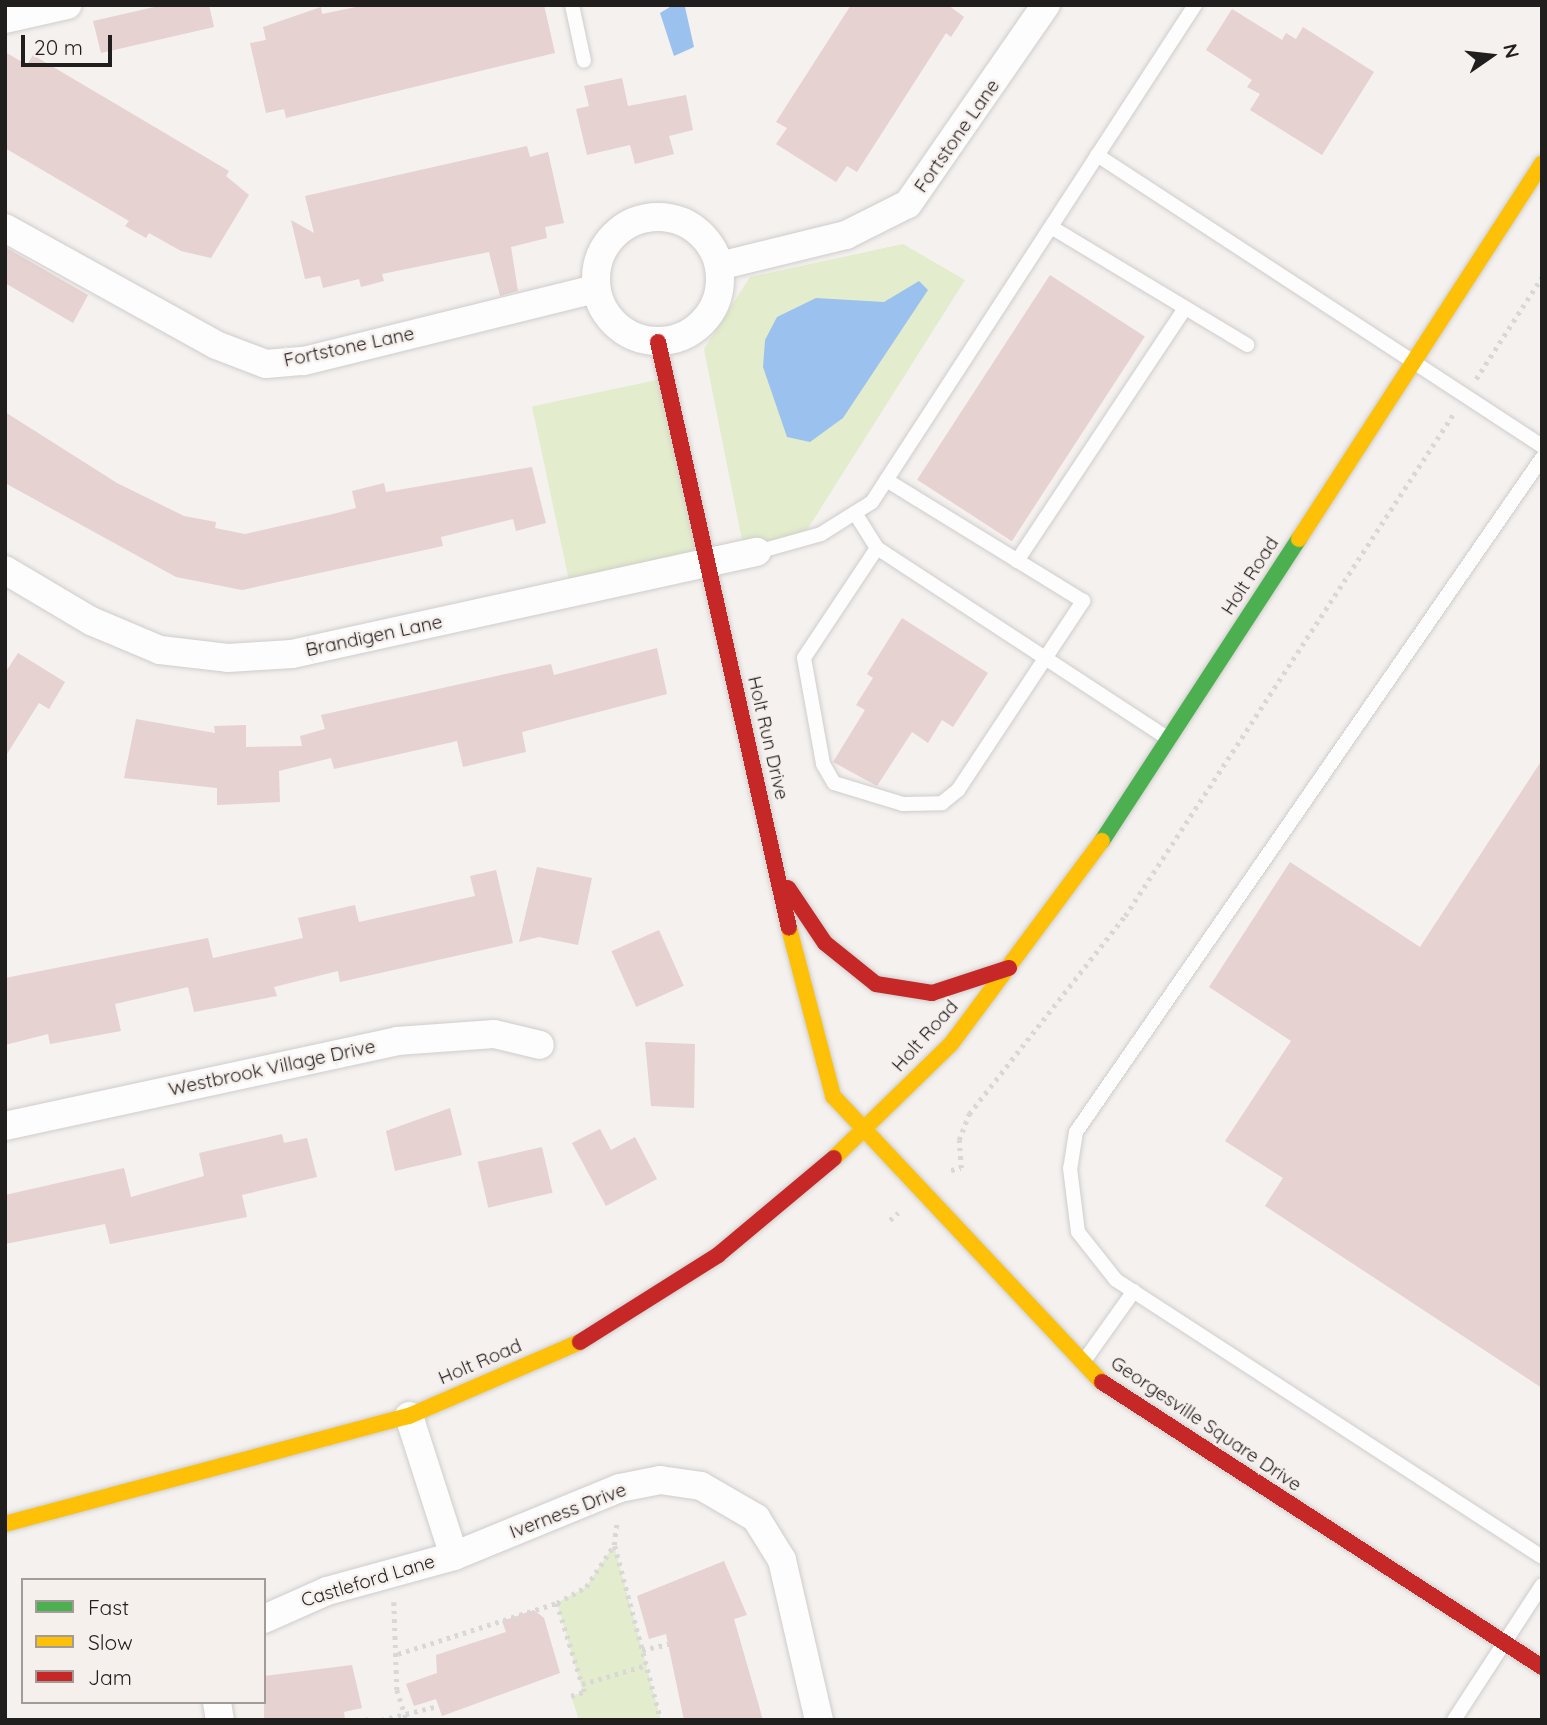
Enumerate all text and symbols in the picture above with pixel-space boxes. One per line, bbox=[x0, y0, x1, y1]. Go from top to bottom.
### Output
scale bar bbox=[24, 21, 116, 65]
north arrow bbox=[1456, 21, 1526, 91]
text: 20 m bbox=[34, 34, 83, 60]
text: N bbox=[1498, 41, 1525, 61]
street label: Fortstone Lane bbox=[910, 75, 1004, 197]
street label: Fortstone Lane bbox=[282, 322, 416, 372]
street label: Holt Road bbox=[1216, 533, 1284, 619]
street label: Brandigen Lane bbox=[304, 610, 444, 662]
street label: Holt Run Drive bbox=[743, 674, 793, 802]
street label: Holt Road bbox=[887, 996, 963, 1076]
street label: Westbrook Village Drive bbox=[166, 1035, 378, 1101]
street label: Holt Road bbox=[435, 1334, 525, 1390]
street label: Georgesville Square Drive bbox=[1106, 1352, 1306, 1496]
street label: Iverness Drive bbox=[506, 1478, 630, 1544]
street label: Castleford Lane bbox=[298, 1550, 438, 1612]
legend bbox=[21, 1578, 266, 1704]
text: Fast bbox=[88, 1594, 129, 1620]
text: Slow bbox=[88, 1629, 133, 1655]
text: Jam bbox=[88, 1664, 132, 1690]

